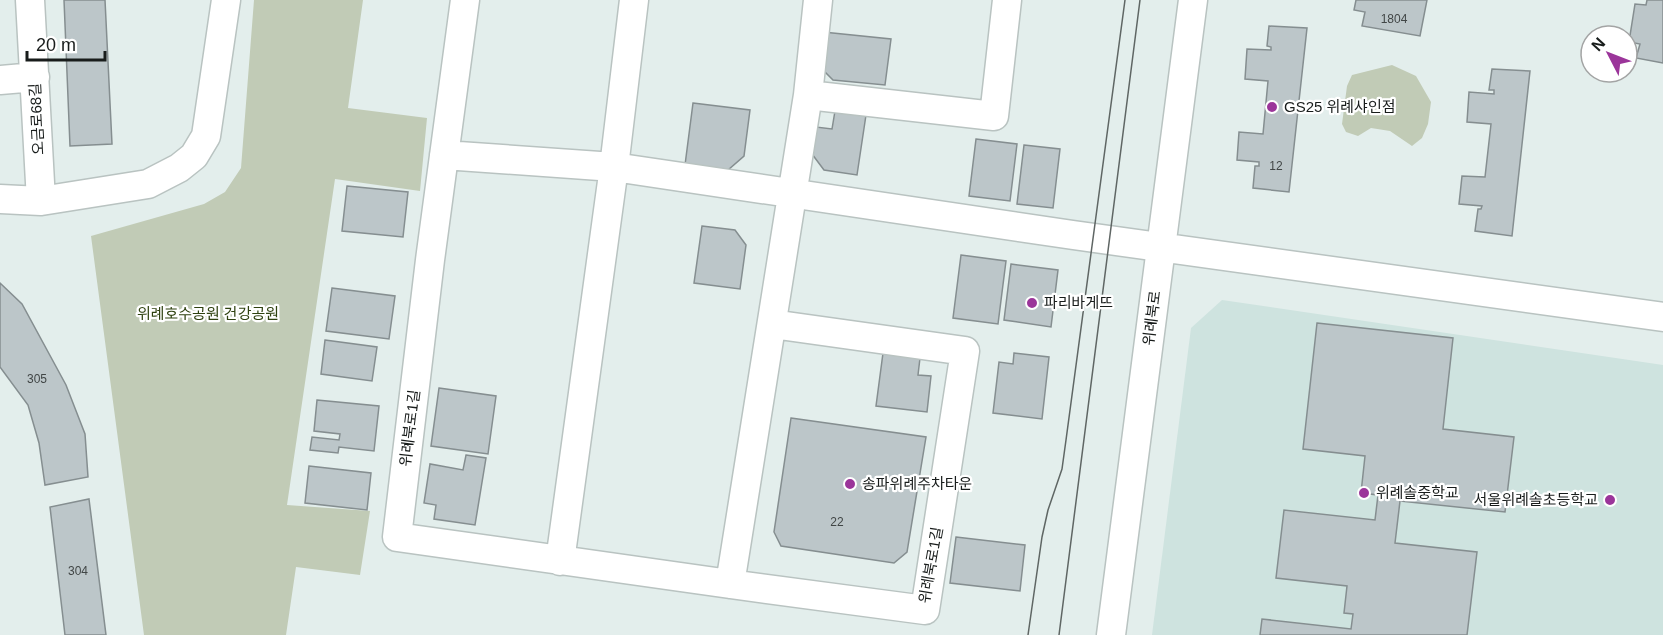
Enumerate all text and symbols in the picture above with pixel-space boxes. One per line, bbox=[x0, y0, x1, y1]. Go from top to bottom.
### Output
house number: 1804 bbox=[1381, 12, 1408, 26]
scale bar bbox=[27, 24, 105, 62]
north arrow bbox=[1579, 24, 1639, 84]
text: N bbox=[1588, 34, 1608, 54]
text: 20 m bbox=[36, 35, 76, 55]
street label: 오금로68길 bbox=[26, 83, 47, 155]
place label: GS25 위례샤인점 bbox=[1284, 98, 1396, 115]
marker: GS25 위례샤인점 bbox=[1265, 100, 1279, 114]
house number: 12 bbox=[1269, 159, 1283, 173]
street label: 위례북로 bbox=[1140, 290, 1163, 346]
place label: 파리바게뜨 bbox=[1044, 294, 1113, 311]
marker: 파리바게뜨 bbox=[1025, 296, 1039, 310]
park label: 위례호수공원 건강공원 bbox=[137, 305, 279, 322]
house number: 305 bbox=[27, 372, 47, 386]
street label: 위례북로1길 bbox=[396, 389, 423, 467]
place label: 송파위례주차타운 bbox=[862, 475, 972, 492]
marker: 송파위례주차타운 bbox=[843, 477, 857, 491]
place label: 위례솔중학교 bbox=[1376, 484, 1459, 501]
marker: 위례솔중학교 bbox=[1357, 486, 1371, 500]
place label: 서울위례솔초등학교 bbox=[1474, 491, 1598, 508]
marker: 서울위례솔초등학교 bbox=[1603, 493, 1617, 507]
house number: 22 bbox=[830, 515, 844, 529]
street label: 위례북로1길 bbox=[915, 525, 946, 604]
house number: 304 bbox=[68, 564, 88, 578]

